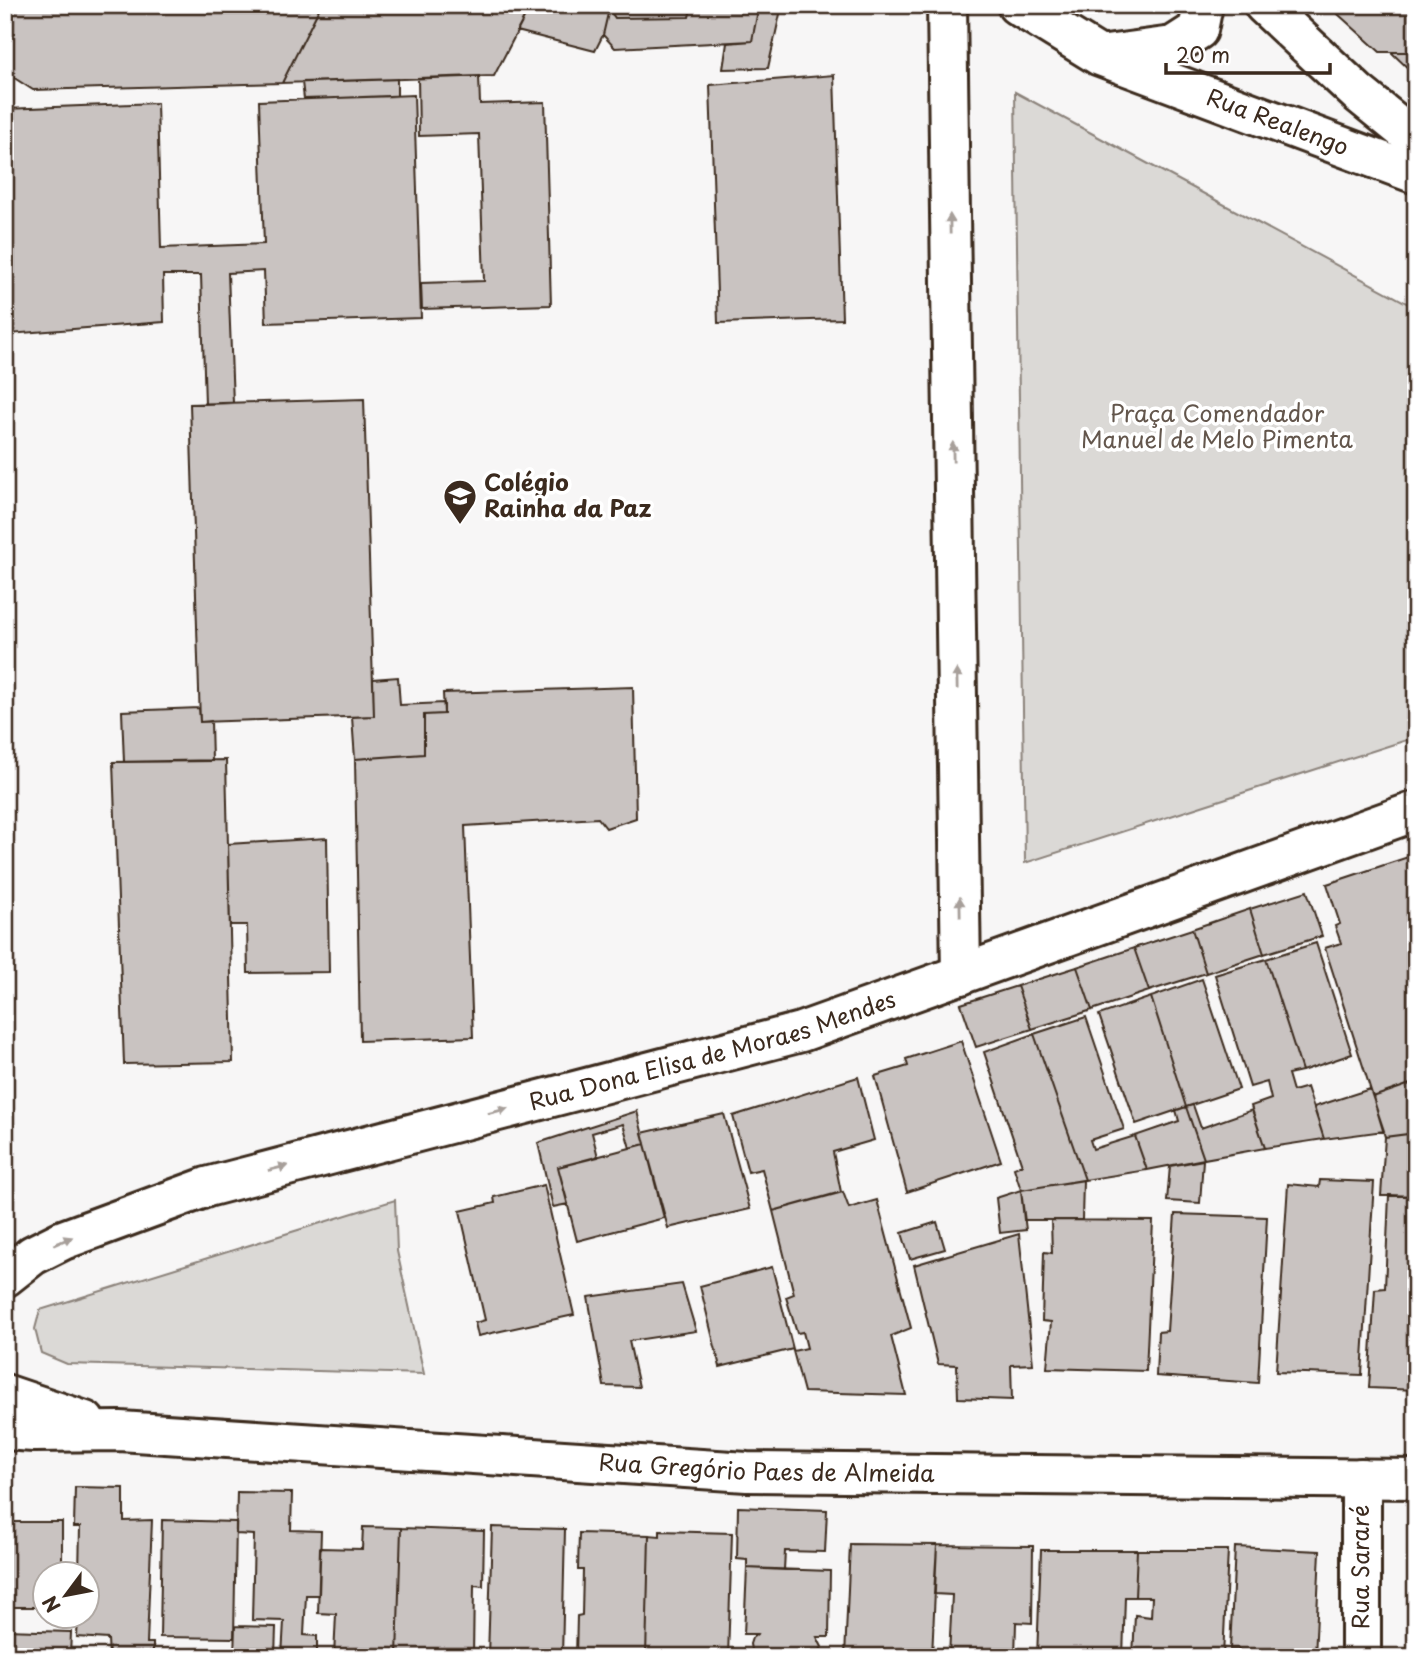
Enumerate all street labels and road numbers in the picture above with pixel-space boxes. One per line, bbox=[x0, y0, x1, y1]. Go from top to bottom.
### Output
street label: Rua Realengo bbox=[1202, 78, 1354, 163]
street label: Rua Dona Elisa de Moraes Mendes bbox=[525, 980, 900, 1118]
street label: Rua Gregório Paes de Almeida bbox=[598, 1443, 935, 1490]
street label: Rua Sararé bbox=[1342, 1505, 1377, 1629]

